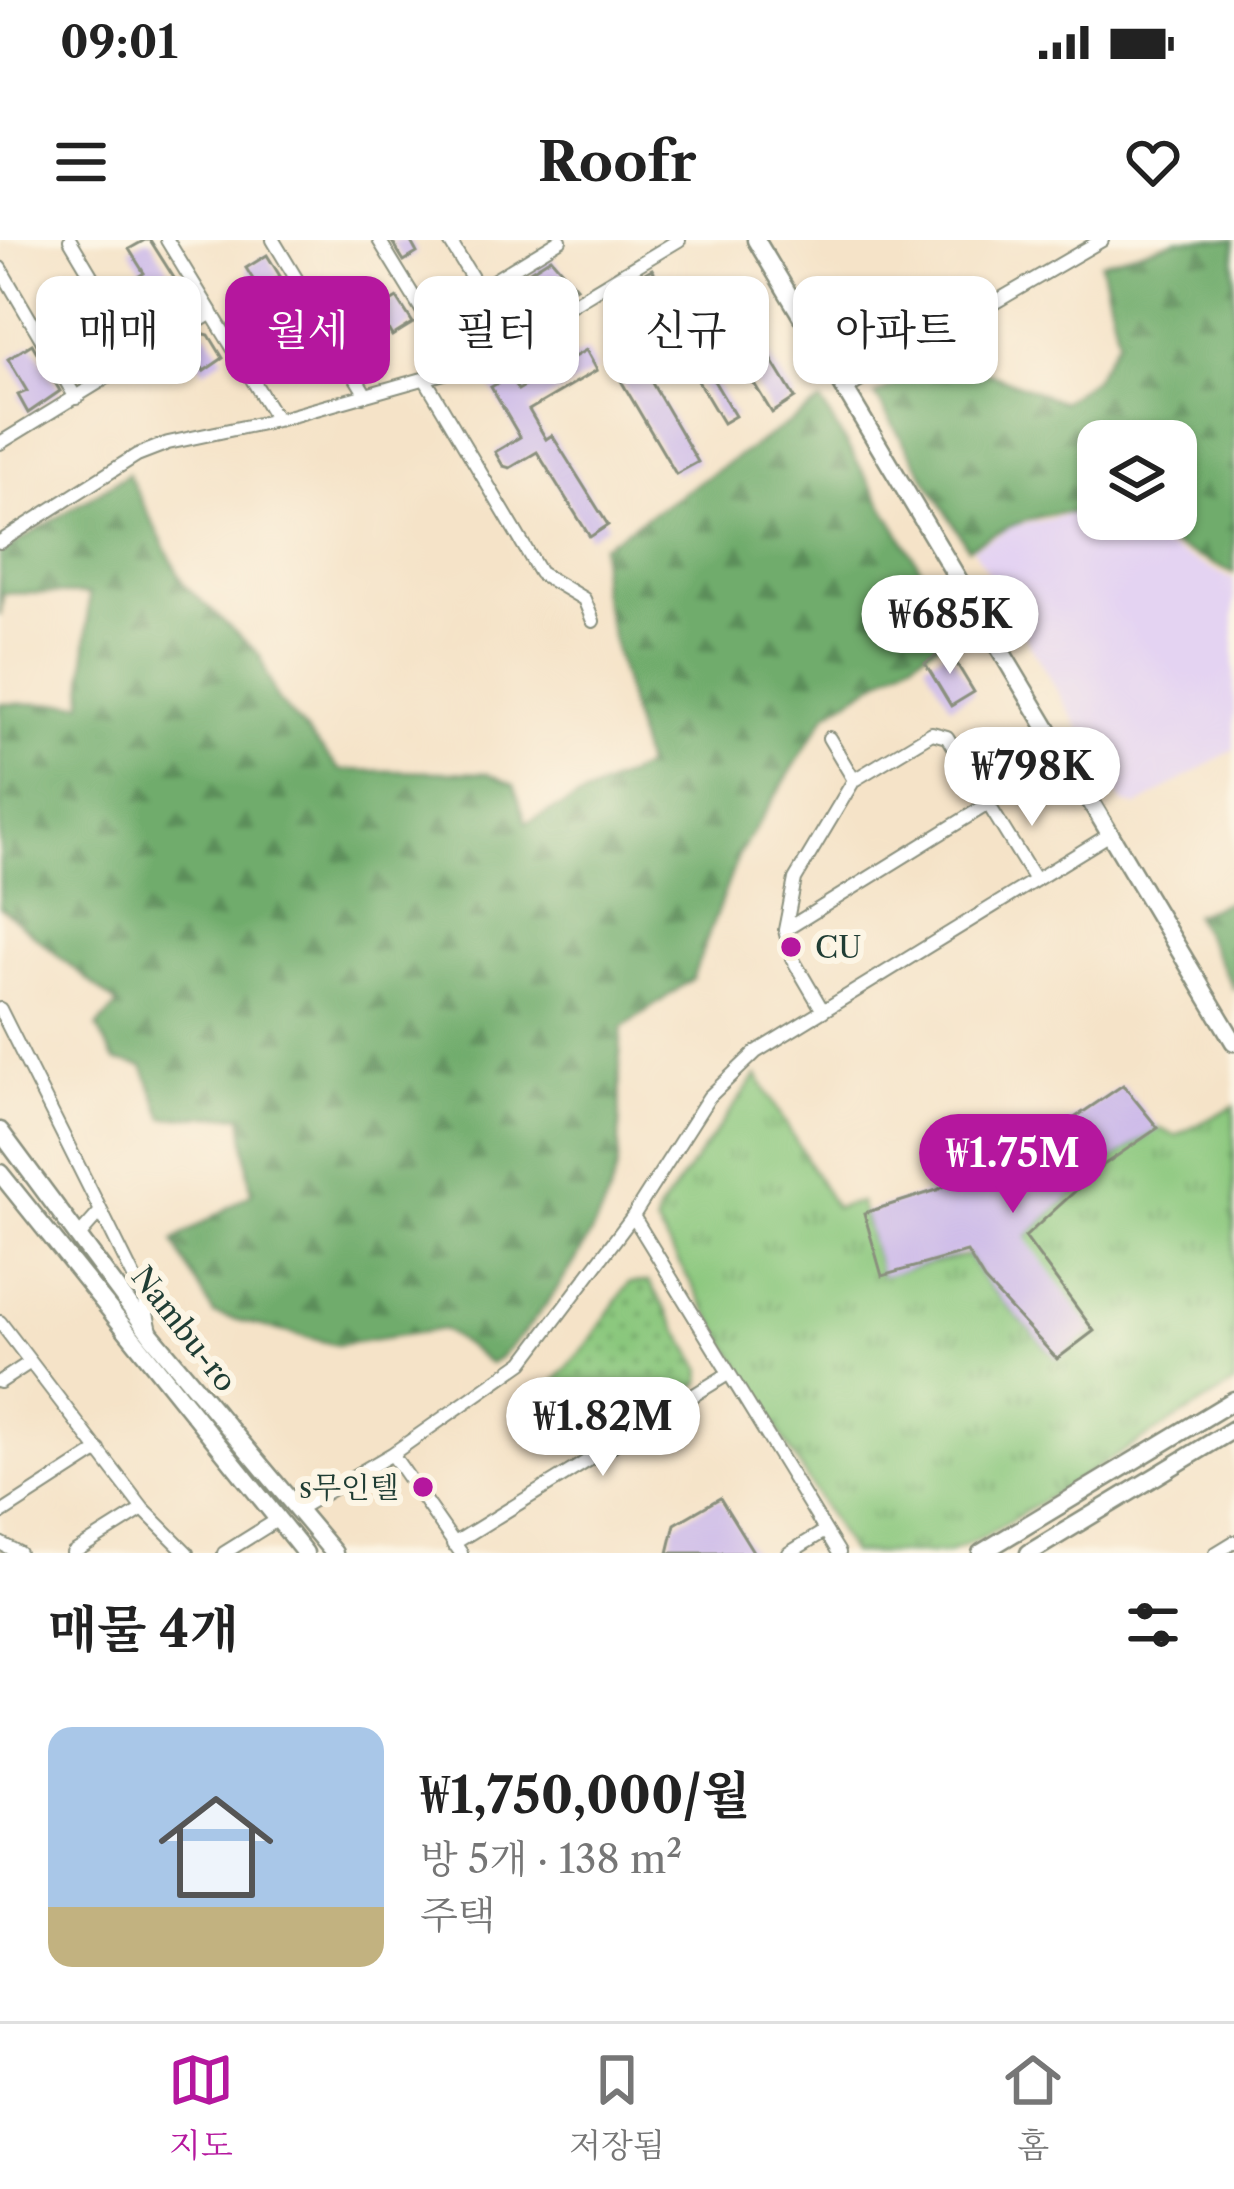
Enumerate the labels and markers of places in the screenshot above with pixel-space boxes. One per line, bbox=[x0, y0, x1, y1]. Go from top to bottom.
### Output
pin: ₩685K bbox=[866, 575, 1034, 677]
pin: ₩798K bbox=[948, 727, 1116, 829]
place label: CU bbox=[815, 929, 861, 966]
marker: CU bbox=[778, 934, 804, 960]
pin: ₩1.75M bbox=[915, 1114, 1111, 1216]
pin: ₩1.82M bbox=[505, 1377, 701, 1479]
place label: s무인텔 bbox=[299, 1469, 399, 1506]
marker: s무인텔 bbox=[410, 1474, 436, 1500]

